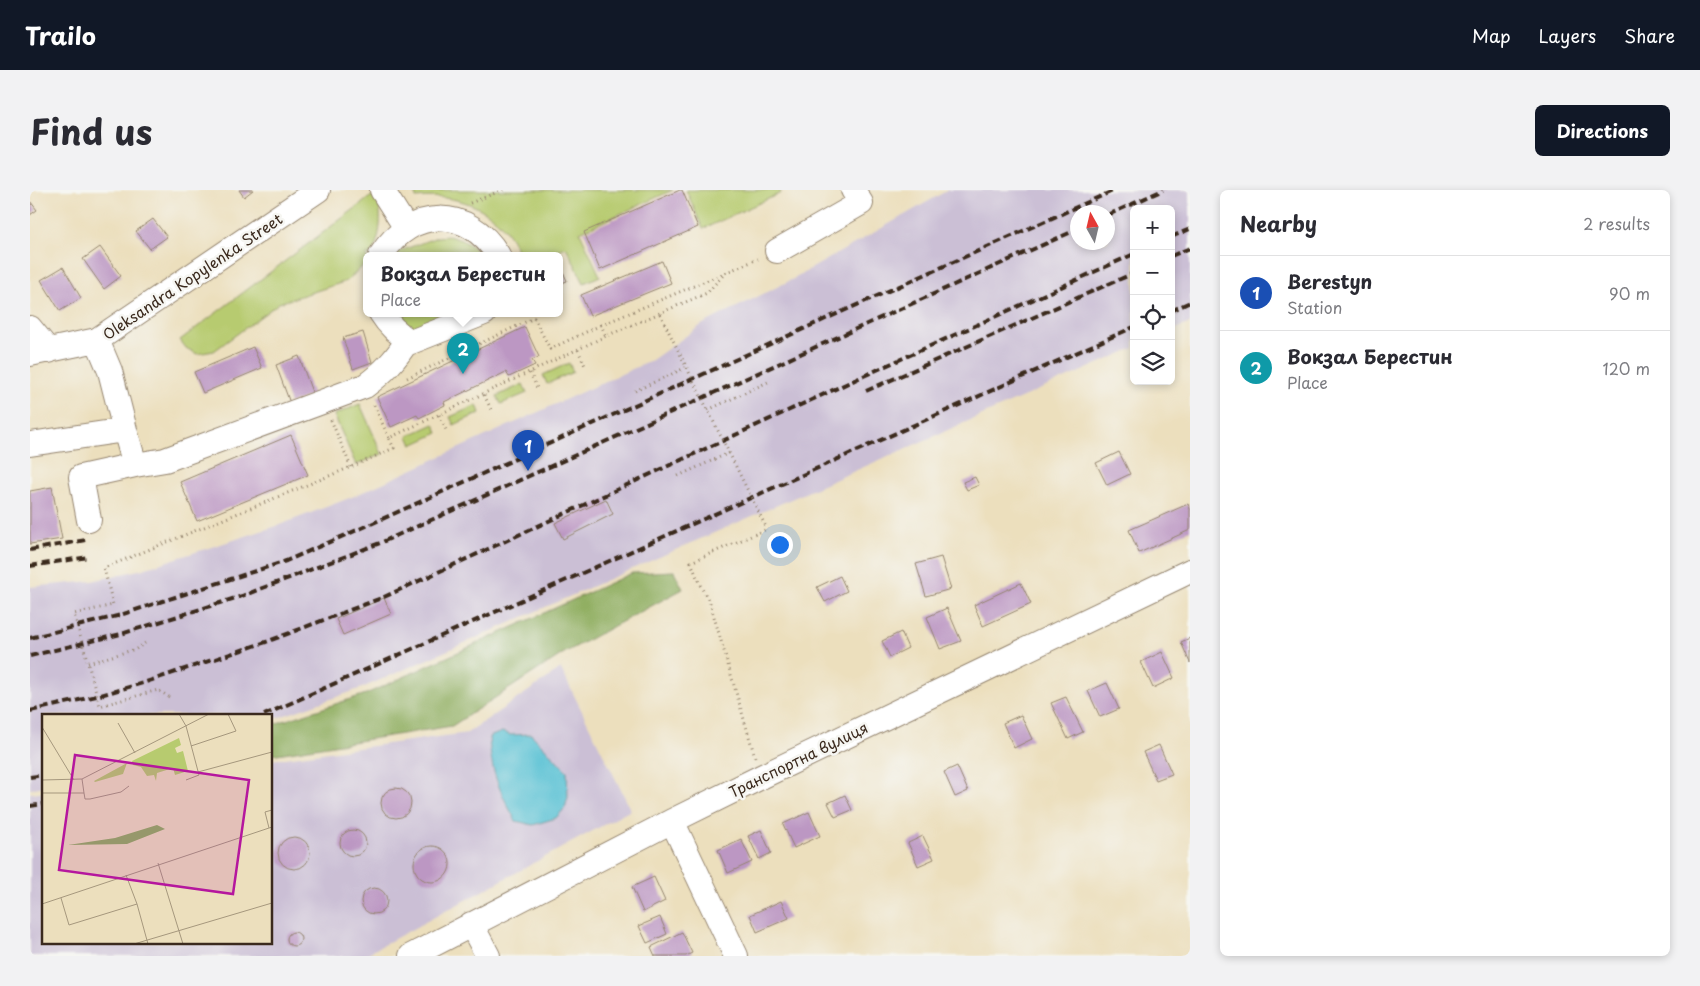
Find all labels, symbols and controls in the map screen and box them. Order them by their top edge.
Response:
text: Trailo [25,17,96,53]
text: Map [1472,22,1511,49]
text: Layers [1539,22,1596,49]
text: Share [1624,22,1675,49]
text: Find us [30,104,152,157]
button: Directions [1535,105,1670,156]
north arrow [1070,205,1115,250]
map controls [1130,205,1175,385]
button: + [1130,205,1175,250]
street label: Oleksandra Kopylenka Street [97,207,287,345]
text: Nearby [1240,207,1317,239]
text: 2 results [1583,211,1650,235]
button: − [1130,250,1175,295]
popup [363,252,563,317]
text: Вокзал Берестин [380,259,546,287]
text: Berestyn [1287,267,1372,295]
text: 1 [1252,281,1260,305]
text: 90 m [1609,281,1650,305]
text: Place [380,287,421,311]
button: locate [1130,295,1175,340]
text: Station [1287,295,1342,319]
pin: 2 [447,333,479,374]
button: layers [1130,340,1175,385]
text: Вокзал Берестин [1287,342,1453,370]
text: 2 [1250,356,1262,380]
text: 120 m [1603,356,1650,380]
text: Place [1287,370,1328,394]
pin: 1 [512,430,544,471]
your location [767,532,793,558]
inset map [42,714,272,944]
street label: Транспортна вулиця [725,715,871,803]

